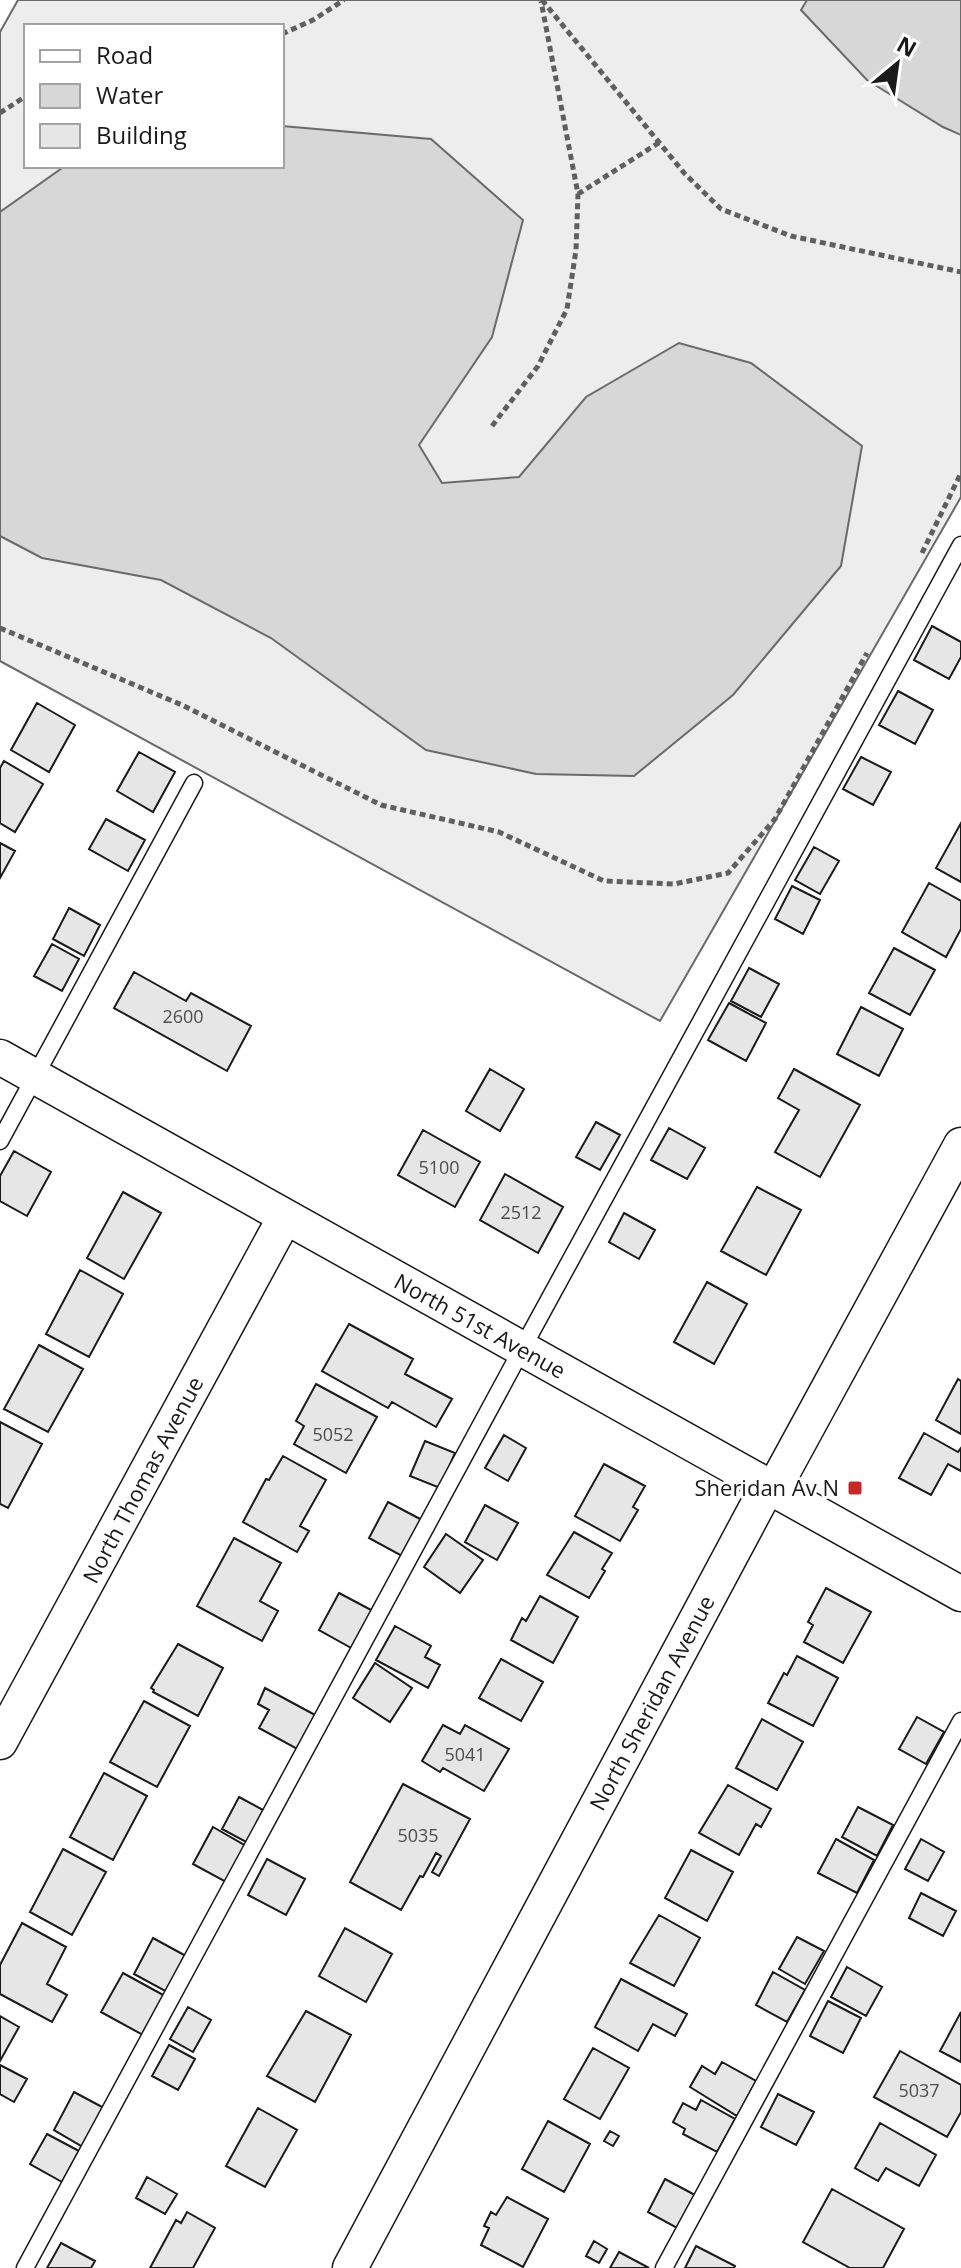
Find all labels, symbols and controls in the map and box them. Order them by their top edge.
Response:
legend [24,24,284,168]
north arrow [857,24,937,104]
text: N [892,28,922,63]
text: Road [96,38,153,71]
text: Water [96,78,164,111]
text: Building [96,118,187,151]
house number: 2600 [162,1004,204,1028]
house number: 5100 [418,1155,460,1179]
house number: 2512 [500,1200,542,1224]
street label: North 51st Avenue [389,1266,572,1385]
street label: North Thomas Avenue [75,1371,209,1588]
house number: 5052 [312,1422,354,1446]
place label: Sheridan Av N [694,1472,839,1502]
marker: Sheridan Av N [846,1479,864,1497]
street label: North Sheridan Avenue [582,1590,721,1815]
house number: 5041 [444,1742,486,1766]
house number: 5035 [397,1823,439,1847]
house number: 5037 [898,2078,940,2102]

